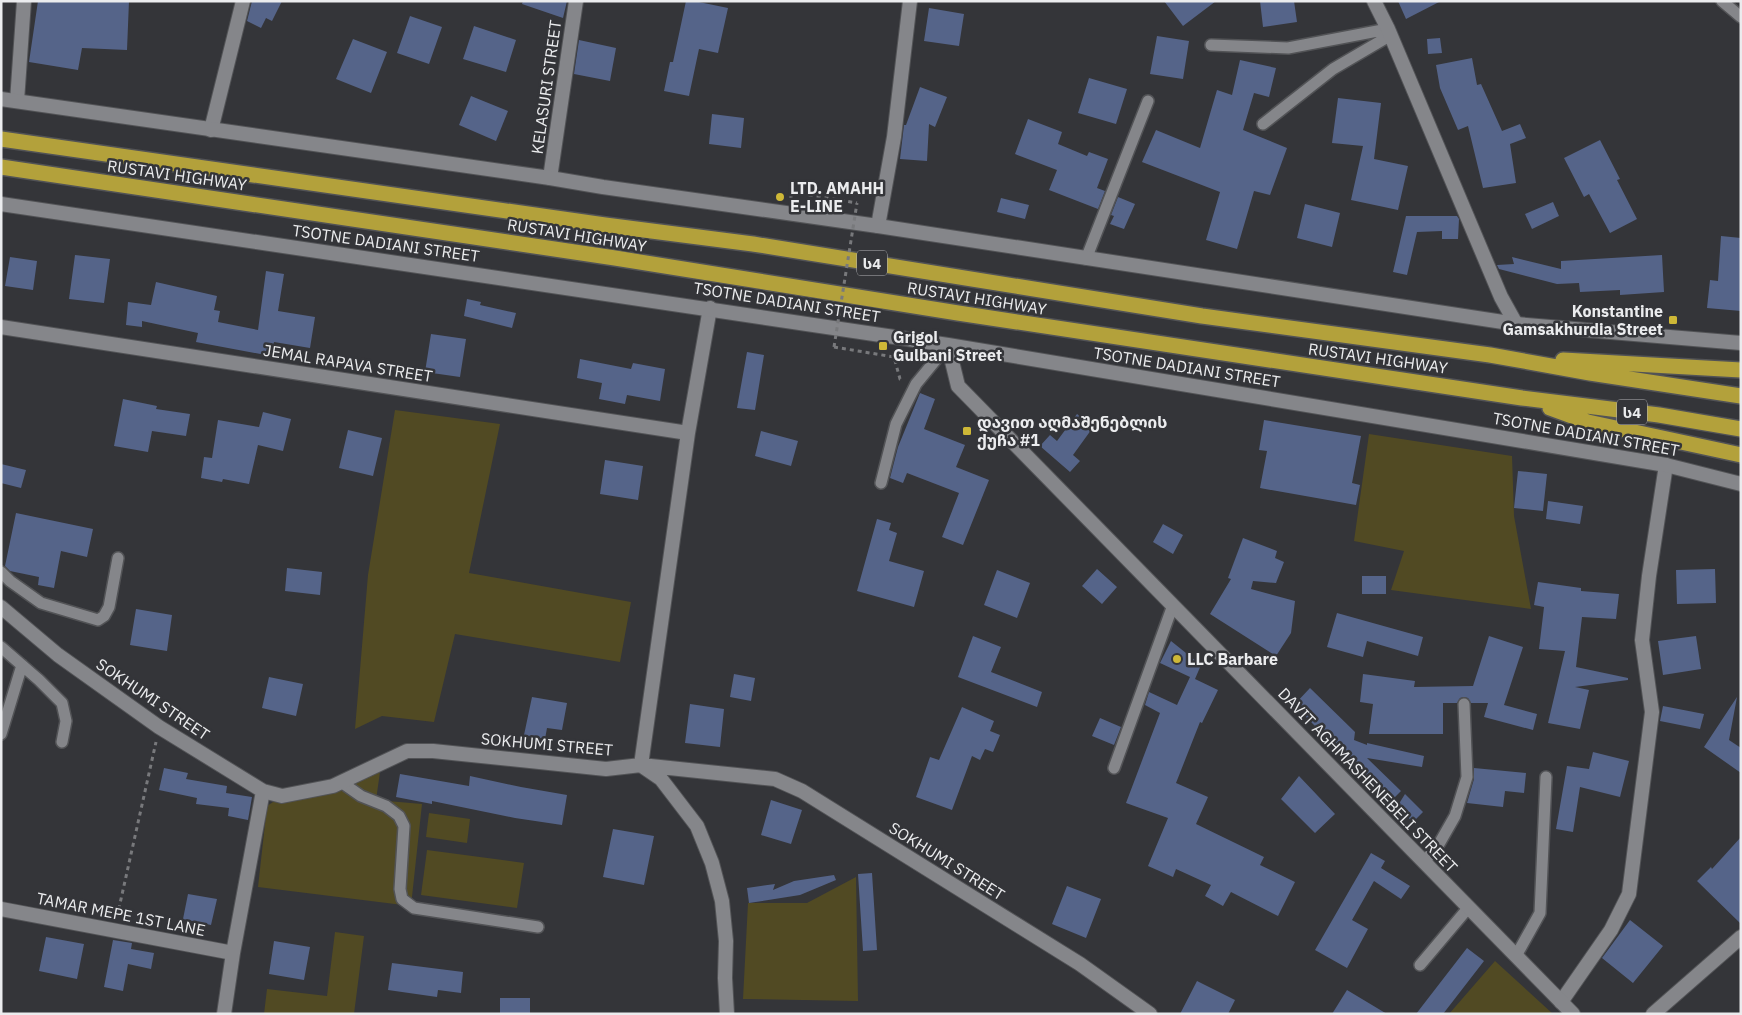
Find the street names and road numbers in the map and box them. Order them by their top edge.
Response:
street label: KELASURI STREET [527,19,565,155]
street label: RUSTAVI HIGHWAY [106,155,249,195]
street label: RUSTAVI HIGHWAY [506,214,649,256]
street label: TSOTNE DADIANI STREET [291,220,481,266]
road number: ს4 [857,250,887,276]
street label: TSOTNE DADIANI STREET [692,277,882,327]
street label: RUSTAVI HIGHWAY [906,277,1049,319]
street label: RUSTAVI HIGHWAY [1307,338,1450,378]
street label: JEMAL RAPAVA STREET [262,340,434,386]
street label: TSOTNE DADIANI STREET [1092,342,1282,392]
road number: ს4 [1617,400,1647,424]
street label: TSOTNE DADIANI STREET [1491,408,1681,460]
street label: SOKHUMI STREET [93,654,213,744]
street label: DAVIT AGHMASHENEBELI STREET [1274,683,1462,877]
street label: SOKHUMI STREET [480,728,614,760]
street label: SOKHUMI STREET [886,817,1008,905]
street label: TAMAR MEPE 1ST LANE [35,888,207,940]

